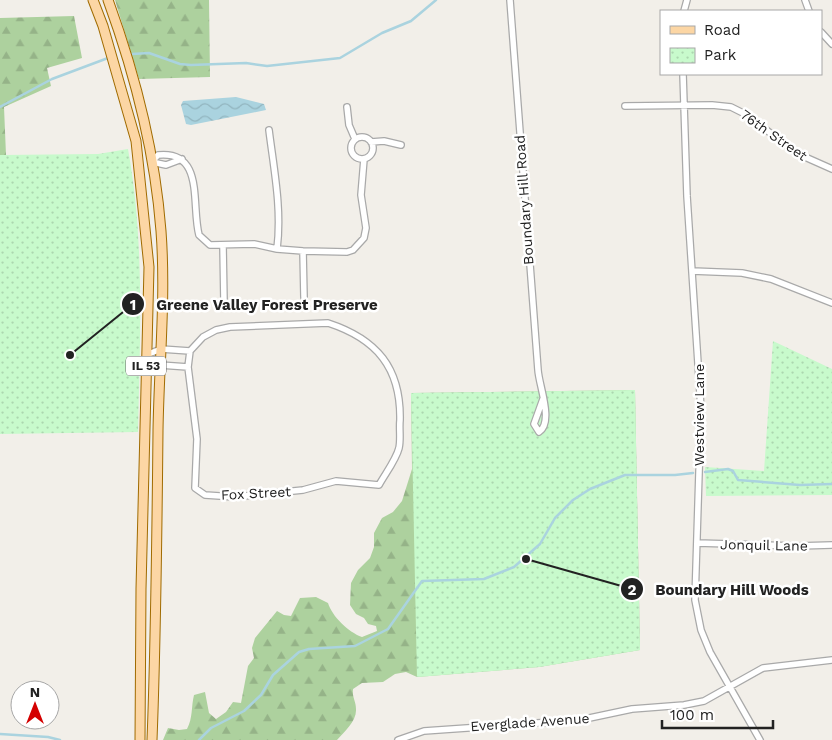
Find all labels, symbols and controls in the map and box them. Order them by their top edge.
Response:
legend [660,10,822,75]
text: Road [704,21,741,39]
text: Park [704,46,737,64]
street label: 76th Street [738,106,810,164]
street label: Boundary Hill Road [511,135,537,265]
callout: Greene Valley Forest Preserve [121,289,388,319]
text: 1 [130,296,136,314]
text: Greene Valley Forest Preserve [156,296,378,314]
road number: IL 53 [126,356,166,376]
street label: Westview Lane [691,364,707,466]
street label: Fox Street [221,483,291,503]
street label: Jonquil Lane [720,536,808,554]
callout: Boundary Hill Woods [620,574,819,604]
text: 2 [628,581,637,599]
text: Boundary Hill Woods [655,581,809,599]
north arrow [10,680,60,730]
text: N [30,684,40,700]
scale bar [662,698,773,730]
text: 100 m [670,706,714,724]
street label: Everglade Avenue [470,710,590,734]

